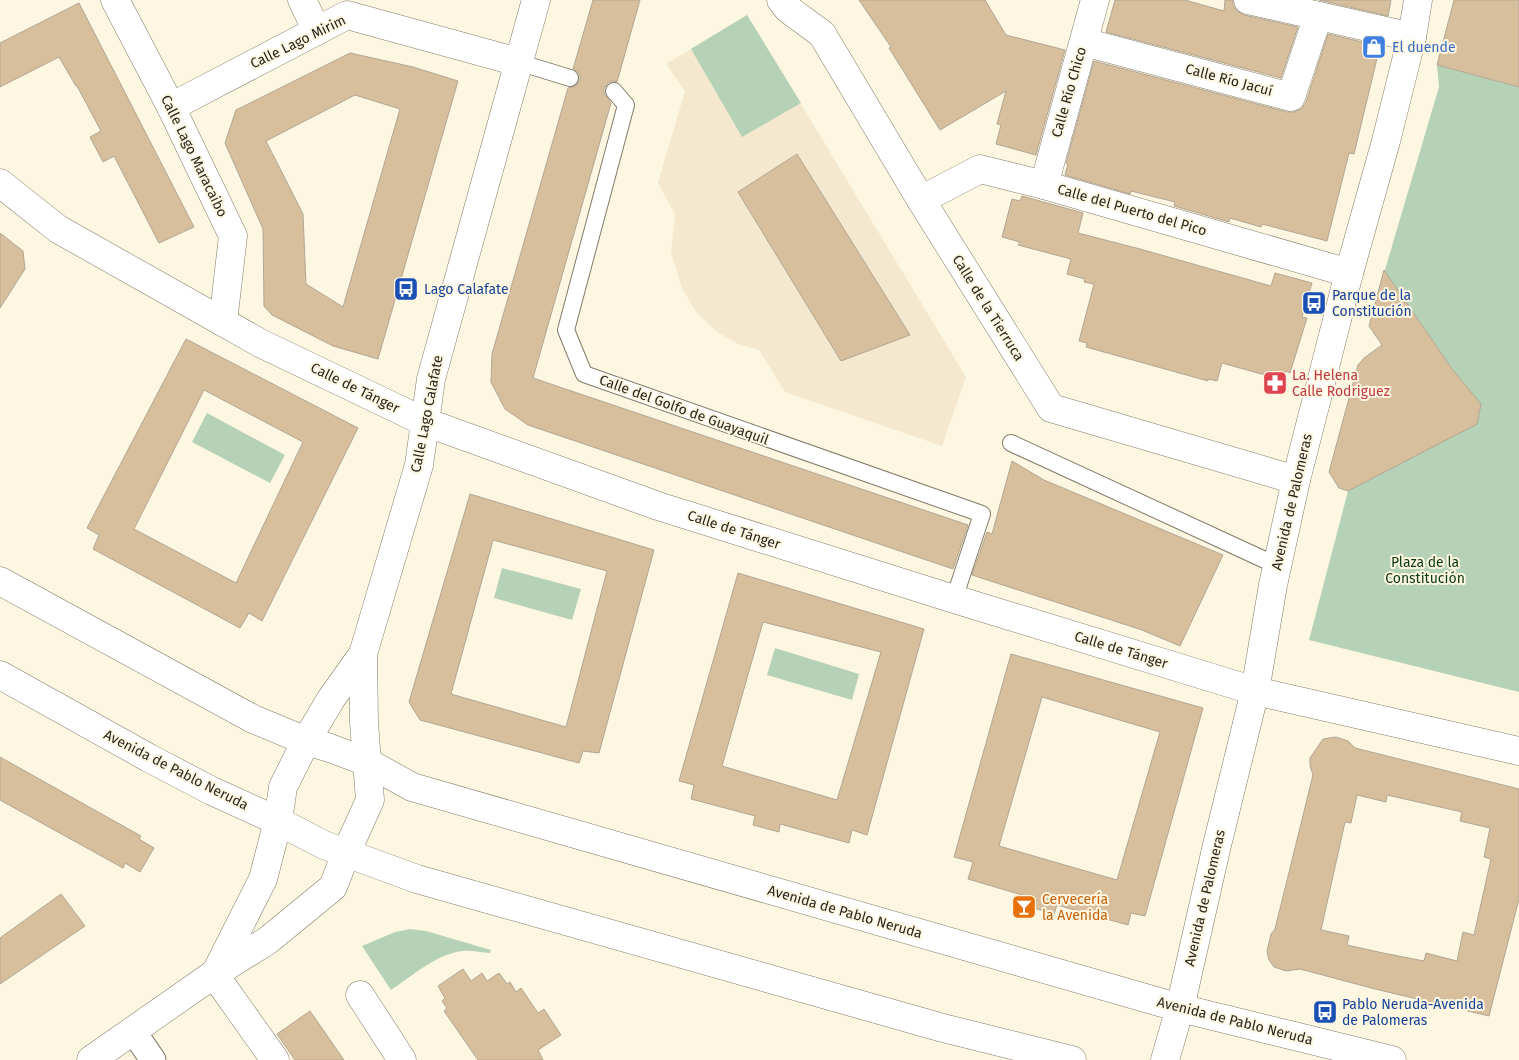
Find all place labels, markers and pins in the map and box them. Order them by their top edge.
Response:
shop icon: El duende [1361,34,1387,60]
place label: El duende [1392,39,1456,56]
bus stop icon: Lago Calafate [393,276,419,302]
place label: Lago Calafate [424,281,509,298]
place label: Parque de la Constitución [1332,287,1412,320]
bus stop icon: Parque de la Constitución [1301,290,1327,316]
place label: La. Helena Calle Rodriguez [1292,367,1390,400]
pharmacy icon: La. Helena Calle Rodriguez [1262,370,1288,396]
place label: Cervecería la Avenida [1042,891,1108,924]
bar icon: Cervecería la Avenida [1011,894,1037,920]
place label: Pablo Neruda-Avenida de Palomeras [1342,996,1484,1029]
bus stop icon: Pablo Neruda-Avenida de Palomeras [1312,999,1338,1025]

